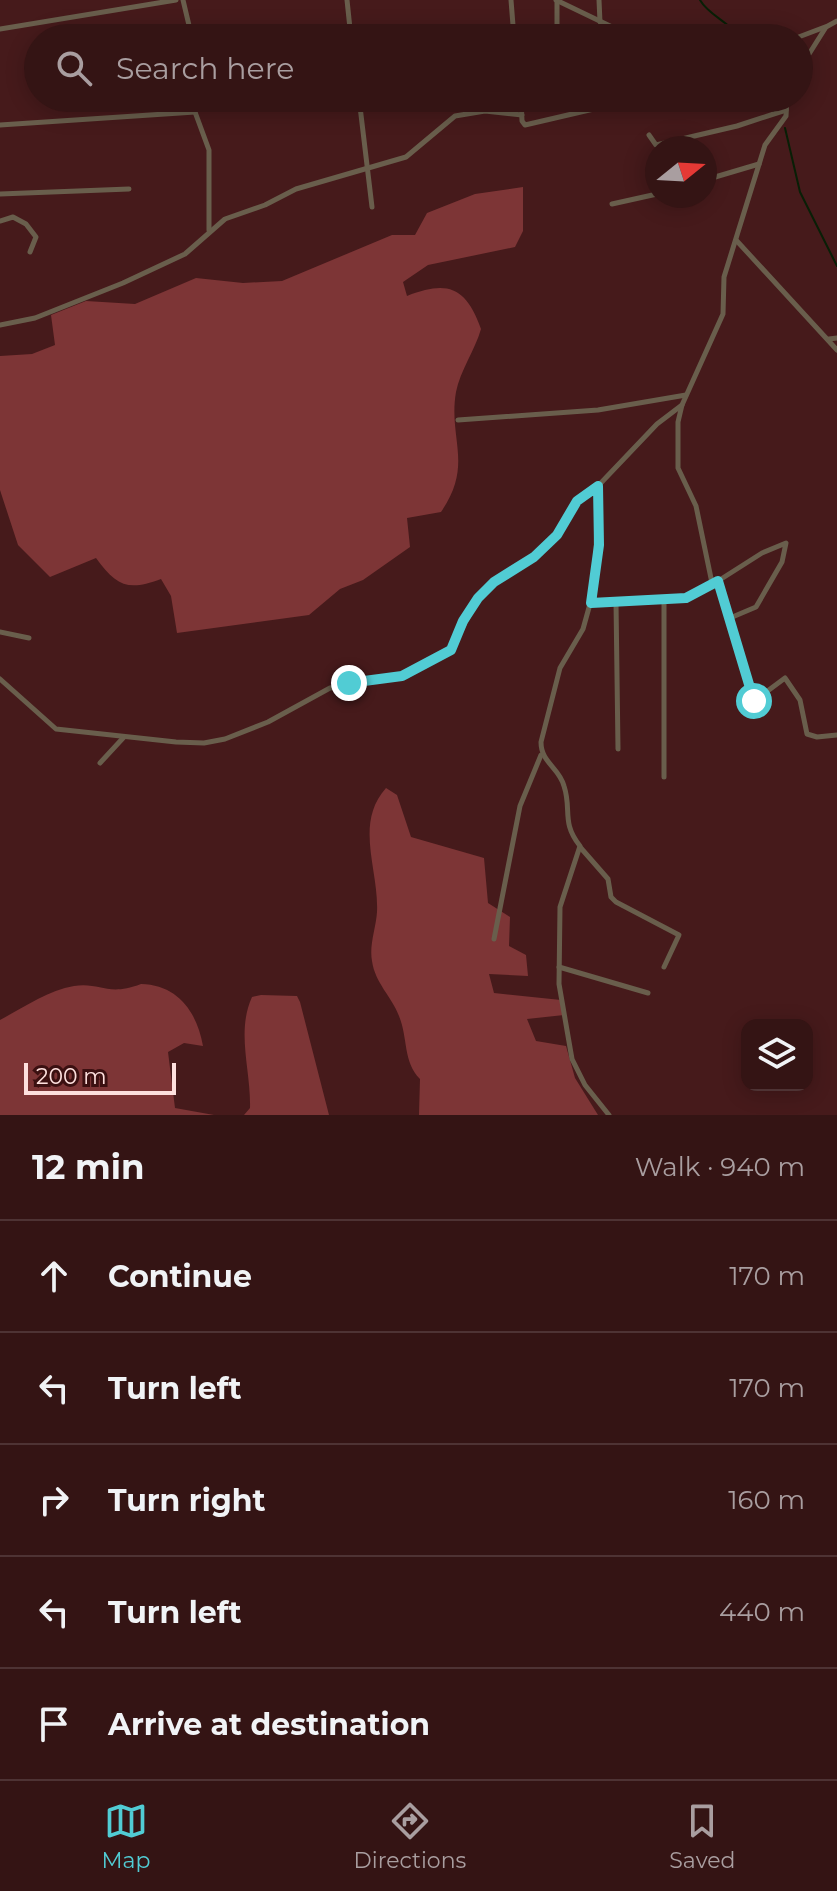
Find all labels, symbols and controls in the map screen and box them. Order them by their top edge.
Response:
search box [24,24,813,112]
icon: search [52,46,96,90]
text: Search here [116,50,294,87]
north arrow [645,136,717,208]
route end [331,665,367,701]
route start [736,683,772,719]
map controls [741,1019,813,1091]
button: layers [741,1019,813,1091]
scale bar [24,1059,176,1095]
text: 200 m [36,1063,107,1090]
text: 12 min [32,1146,144,1188]
text: Walk · 940 m [635,1151,805,1183]
icon: ahead [32,1254,76,1298]
text: Continue [108,1258,252,1295]
text: 170 m [729,1260,805,1292]
icon: left [32,1366,76,1410]
text: Turn left [108,1370,241,1407]
text: 170 m [729,1372,805,1404]
icon: right [32,1478,76,1522]
text: Turn right [108,1482,265,1519]
text: 160 m [728,1484,805,1516]
icon: left [32,1590,76,1634]
text: Turn left [108,1594,241,1631]
text: 440 m [719,1596,805,1628]
icon: arrive [32,1702,76,1746]
text: Arrive at destination [108,1706,430,1743]
tab: Map [102,1799,150,1874]
tab: Directions [354,1799,466,1874]
tab: Saved [669,1799,735,1874]

